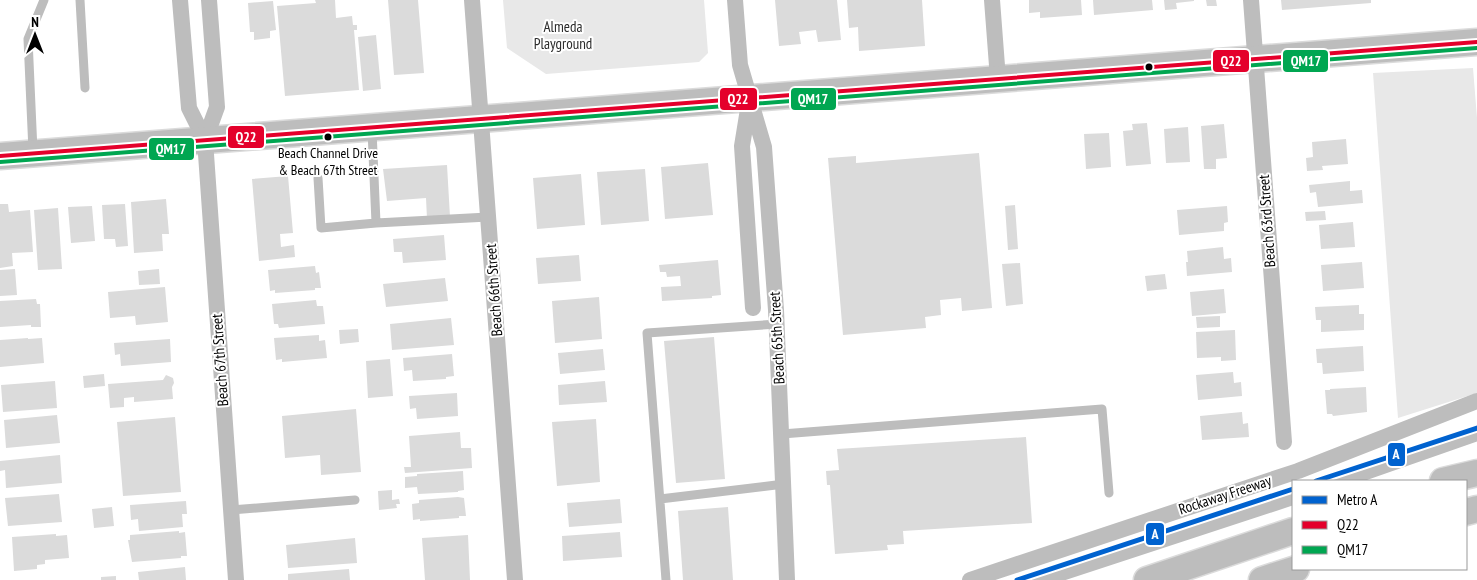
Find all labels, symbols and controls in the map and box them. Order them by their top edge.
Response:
north arrow [10,10,60,60]
text: N [31,13,39,31]
park label: Almeda Playground [534,17,592,53]
line badge: Q22 [1212,49,1250,73]
line badge: QM17 [1282,49,1329,73]
text: Q22 [1220,52,1242,70]
text: QM17 [1291,52,1322,70]
unlabelled marker [1144,62,1154,72]
line badge: Q22 [719,87,758,111]
line badge: QM17 [790,87,837,111]
text: Q22 [727,90,749,108]
text: QM17 [798,90,829,108]
line badge: Q22 [227,125,265,149]
text: Q22 [235,128,257,146]
marker: Beach Channel Drive & Beach 67th Street [323,132,333,142]
line badge: QM17 [148,137,195,161]
text: QM17 [156,140,187,158]
place label: Beach Channel Drive & Beach 67th Street [278,144,378,179]
street label: Beach 63rd Street [1254,174,1279,268]
street label: Beach 66th Street [481,243,506,337]
street label: Beach 65th Street [765,291,788,385]
street label: Beach 67th Street [207,313,232,407]
line badge: A [1387,442,1406,467]
text: A [1391,445,1400,463]
street label: Rockaway Freeway [1176,470,1274,518]
legend [1292,480,1467,570]
text: Metro A [1337,490,1378,509]
text: Q22 [1337,515,1359,534]
line badge: A [1145,522,1165,546]
text: A [1150,525,1159,543]
text: QM17 [1337,540,1368,559]

